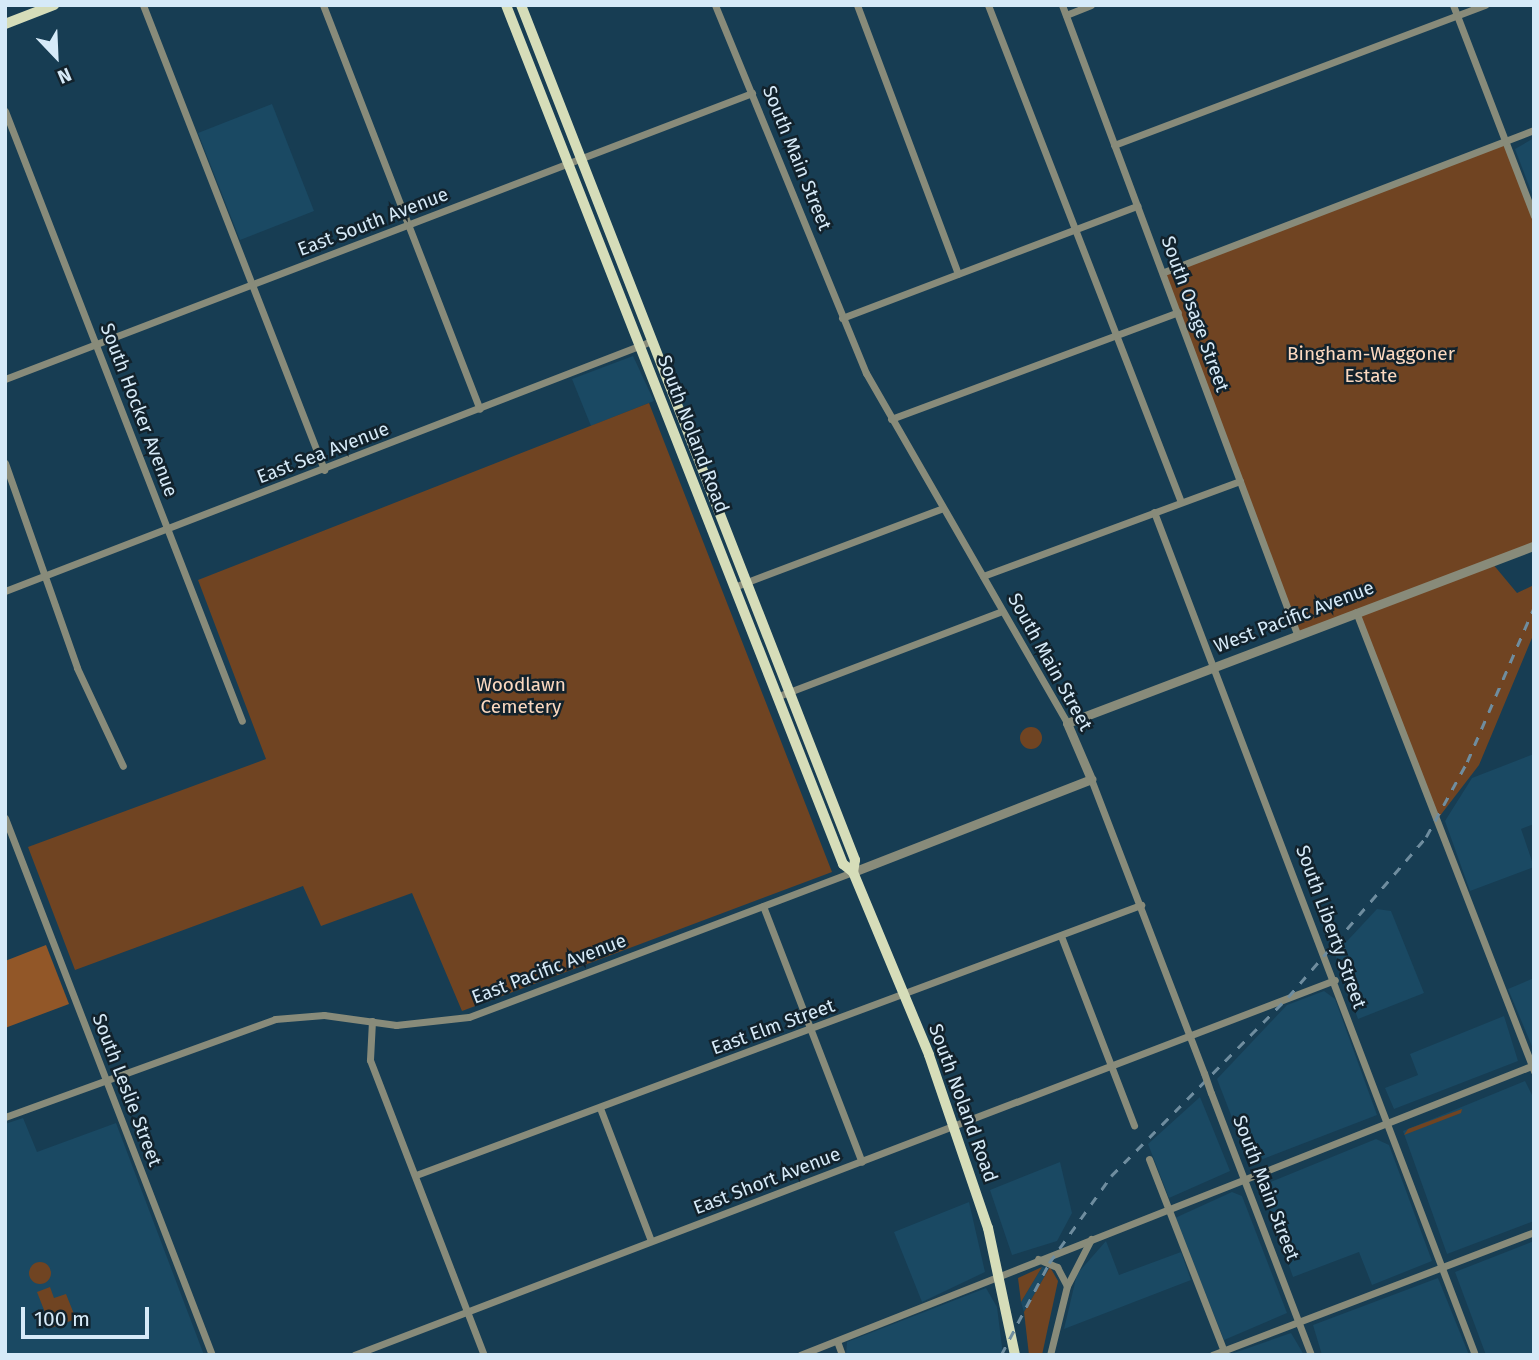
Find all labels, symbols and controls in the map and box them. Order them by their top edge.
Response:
north arrow [21,21,91,91]
text: N [54,63,75,89]
street label: South Main Street [758,82,836,234]
street label: East South Avenue [294,183,452,261]
street label: South Osage Street [1156,233,1234,395]
street label: South Hocker Avenue [95,320,183,500]
park label: Bingham-Waggoner Estate [1287,343,1455,387]
street label: South Noland Road [652,352,734,516]
street label: East Sea Avenue [254,417,392,489]
street label: West Pacific Avenue [1211,576,1377,658]
street label: South Main Street [1003,589,1097,735]
park label: Woodlawn Cemetery [476,674,566,718]
street label: South Liberty Street [1291,842,1371,1012]
street label: East Pacific Avenue [468,929,630,1009]
street label: East Elm Street [708,994,838,1060]
street label: South Leslie Street [87,1010,167,1170]
street label: South Noland Road [924,1021,1002,1185]
street label: South Main Street [1228,1112,1304,1264]
street label: East Short Avenue [690,1142,844,1220]
scale bar [24,1294,152,1338]
text: 100 m [34,1306,90,1332]

